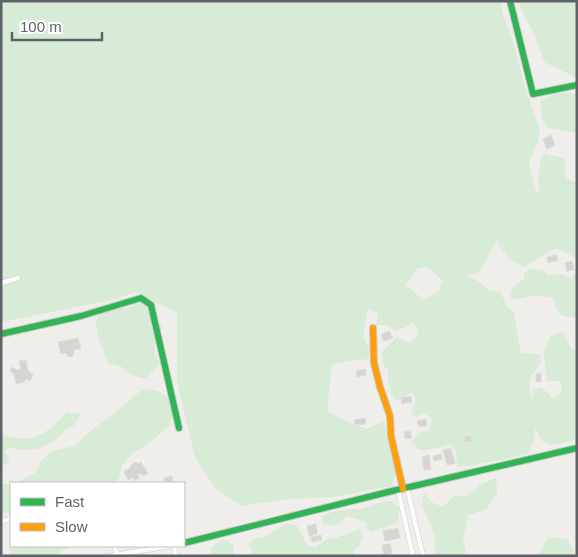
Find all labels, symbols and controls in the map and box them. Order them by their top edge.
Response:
scale bar [12,10,102,42]
text: 100 m [20,18,62,35]
legend [10,482,185,547]
text: Fast [55,493,85,510]
text: Slow [55,518,88,535]

